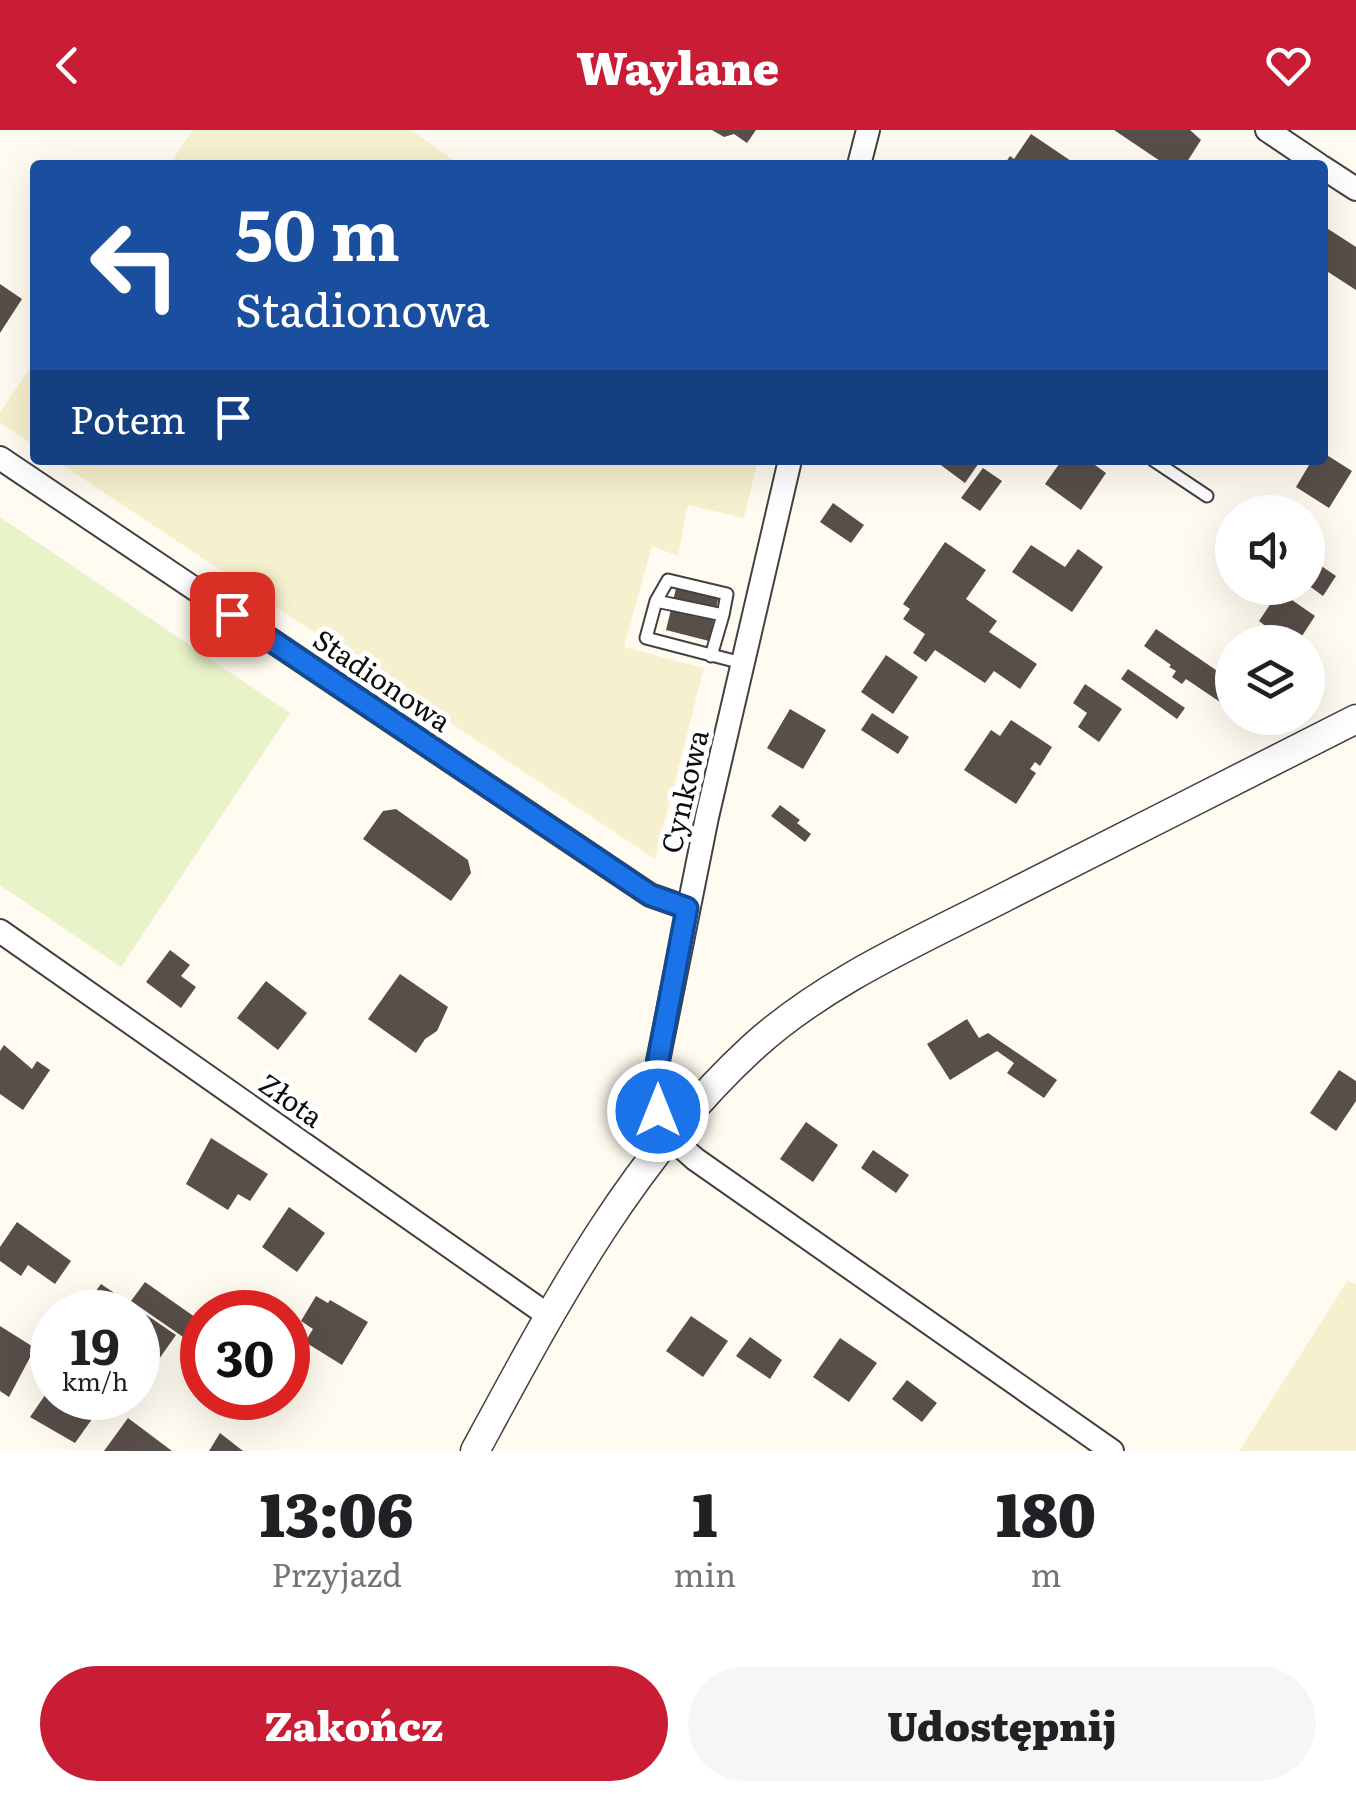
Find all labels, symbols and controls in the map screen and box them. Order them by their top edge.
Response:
text: Waylane [577,32,779,99]
icon: back [40,38,95,93]
icon: heart [1261,38,1316,93]
text: 50 m [235,179,400,283]
icon: left [70,200,200,330]
text: Stadionowa [235,274,490,341]
text: Potem [70,389,186,446]
icon: arrive [206,390,261,445]
map controls [1215,495,1325,735]
button: sound [1215,495,1325,605]
pin [190,572,275,657]
icon: arrive [205,587,260,642]
street label: Stadionowa [306,617,460,741]
button: layers [1215,625,1325,735]
street label: Cynkowa [648,725,718,857]
position arrow [606,1059,710,1163]
street label: Złota [251,1062,333,1136]
speed limit sign: 30 [180,1290,310,1420]
text: 19 [70,1306,120,1380]
text: km/h [62,1362,128,1399]
text: 13:06 [260,1466,414,1555]
text: 1 [692,1466,717,1555]
text: 180 [996,1466,1096,1555]
text: Przyjazd [272,1549,402,1597]
text: min [673,1549,736,1597]
text: m [1031,1549,1062,1597]
button: Zakończ [40,1666,668,1781]
button: Udostępnij [688,1666,1316,1781]

